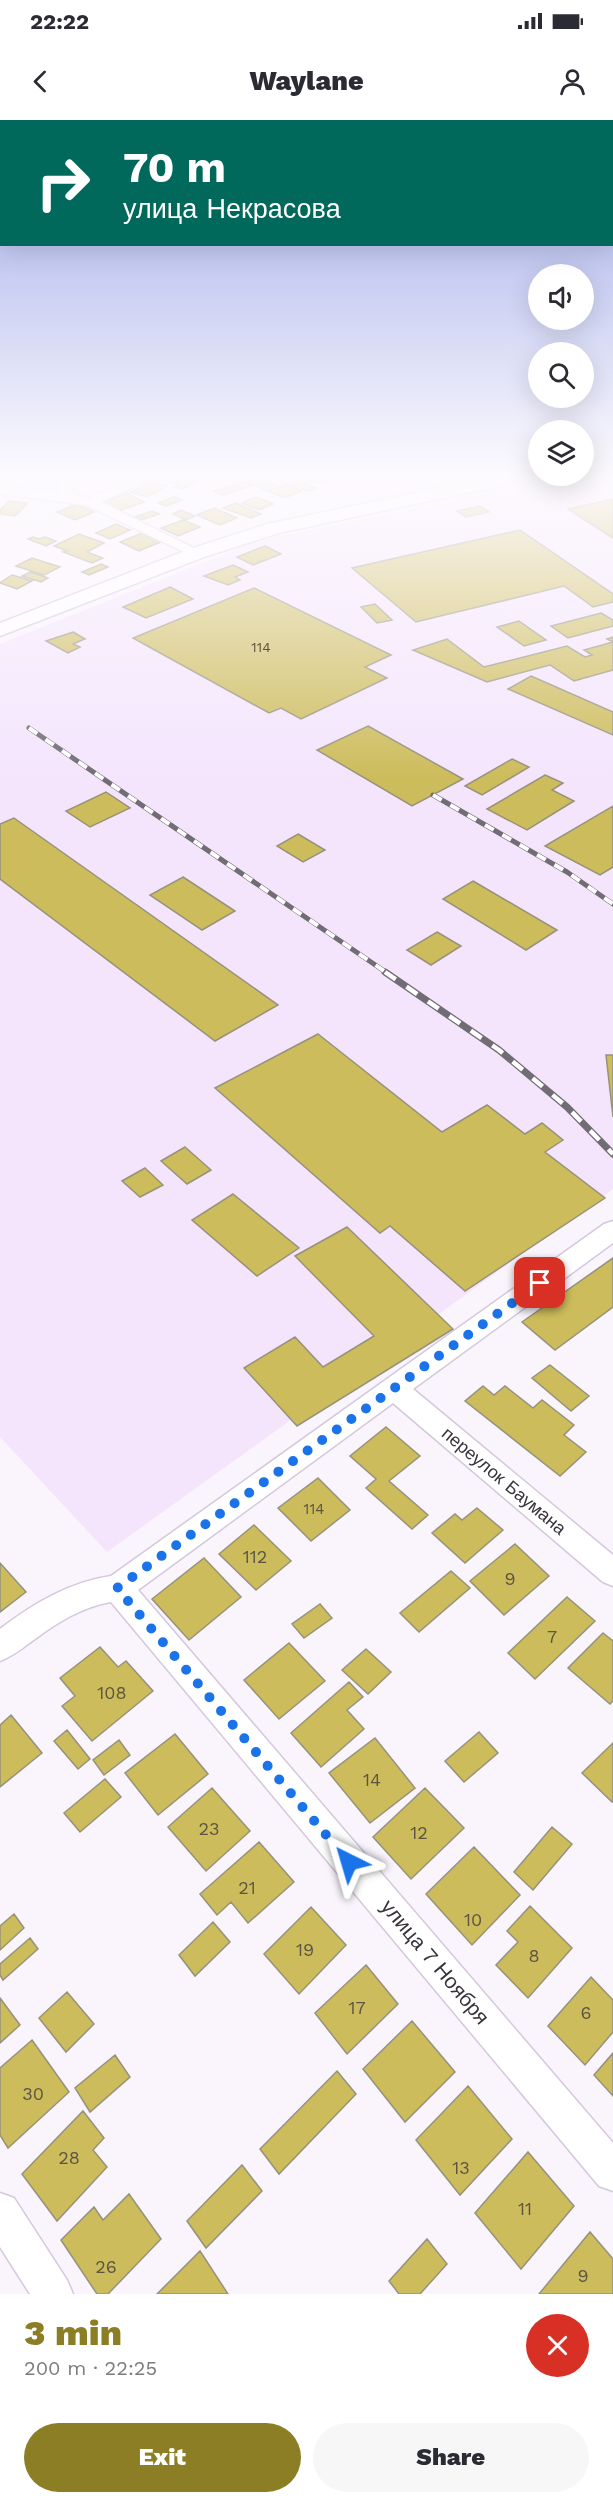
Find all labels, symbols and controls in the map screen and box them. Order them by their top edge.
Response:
text: 22:22 [30,9,89,34]
icon: back [24,65,57,98]
text: Waylane [249,65,364,97]
icon: person [556,65,589,98]
text: 70 m [123,143,226,192]
icon: right [24,144,102,222]
text: улица Некрасова [123,193,341,225]
map controls [528,264,594,486]
button: sound [528,264,594,330]
button: search [528,342,594,408]
button: layers [528,420,594,486]
house number: 114 [251,639,271,655]
pin [514,1257,565,1308]
icon: arrive [523,1266,556,1299]
street label: переулок Баумана [438,1423,571,1539]
house number: 114 [304,1500,324,1518]
house number: 112 [243,1546,267,1567]
house number: 9 [504,1568,516,1589]
house number: 7 [547,1626,557,1647]
house number: 108 [97,1682,127,1703]
house number: 14 [363,1769,381,1790]
house number: 23 [199,1818,220,1839]
house number: 12 [410,1822,428,1843]
position arrow [317,1830,381,1894]
house number: 21 [238,1877,256,1898]
street label: улица 7 Ноября [376,1894,495,2029]
house number: 10 [464,1909,482,1930]
house number: 19 [296,1939,314,1960]
house number: 8 [528,1945,540,1966]
house number: 17 [348,1997,366,2018]
house number: 6 [581,2002,591,2023]
house number: 30 [22,2083,44,2104]
house number: 28 [58,2147,80,2168]
house number: 13 [452,2157,470,2178]
house number: 11 [518,2198,532,2219]
house number: 26 [95,2256,117,2277]
house number: 9 [577,2265,589,2286]
text: 3 min [24,2312,122,2354]
button: close [526,2314,589,2377]
text: 200 m · 22:25 [24,2356,157,2380]
button: Exit [24,2423,301,2492]
button: Share [313,2423,589,2492]

